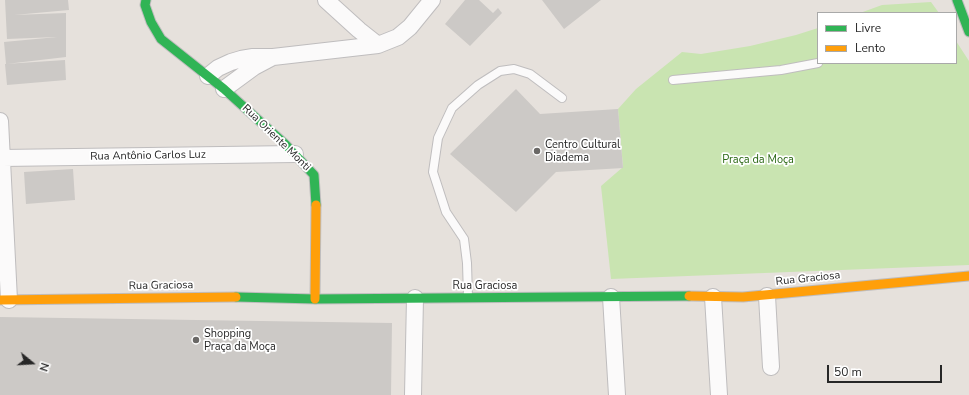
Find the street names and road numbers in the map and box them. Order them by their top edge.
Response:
street label: Rua Oriente Monti [239,102,313,174]
street label: Rua Antônio Carlos Luz [90,148,206,164]
street label: Rua Graciosa [775,269,841,289]
street label: Rua Graciosa [129,279,193,293]
street label: Rua Graciosa [453,279,517,293]

